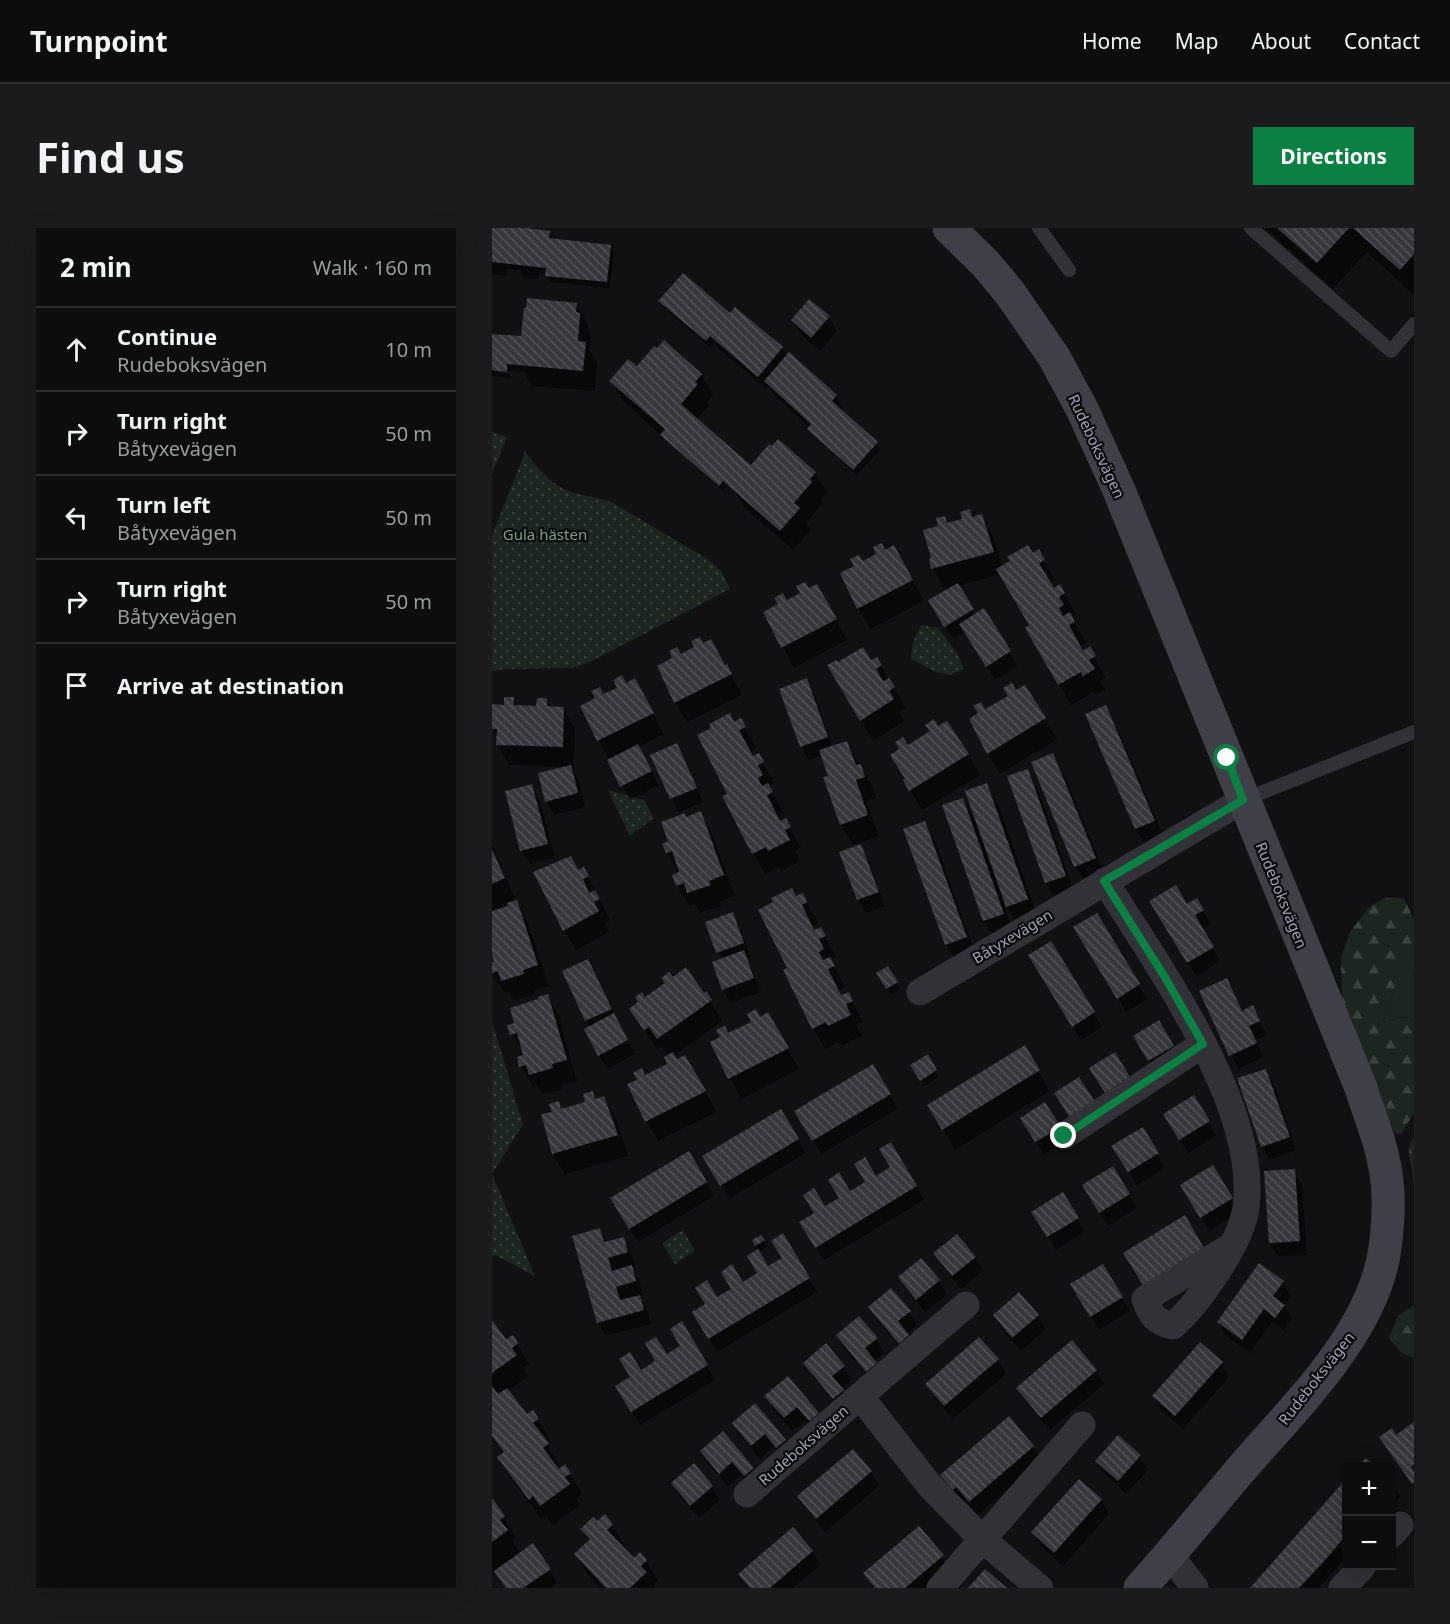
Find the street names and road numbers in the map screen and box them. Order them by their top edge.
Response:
street label: Rudeboksvägen [1064,391,1130,501]
street label: Rudeboksvägen [1252,839,1312,951]
street label: Båtyxevägen [968,904,1056,968]
street label: Rudeboksvägen [1273,1327,1359,1429]
street label: Rudeboksvägen [754,1400,852,1490]

